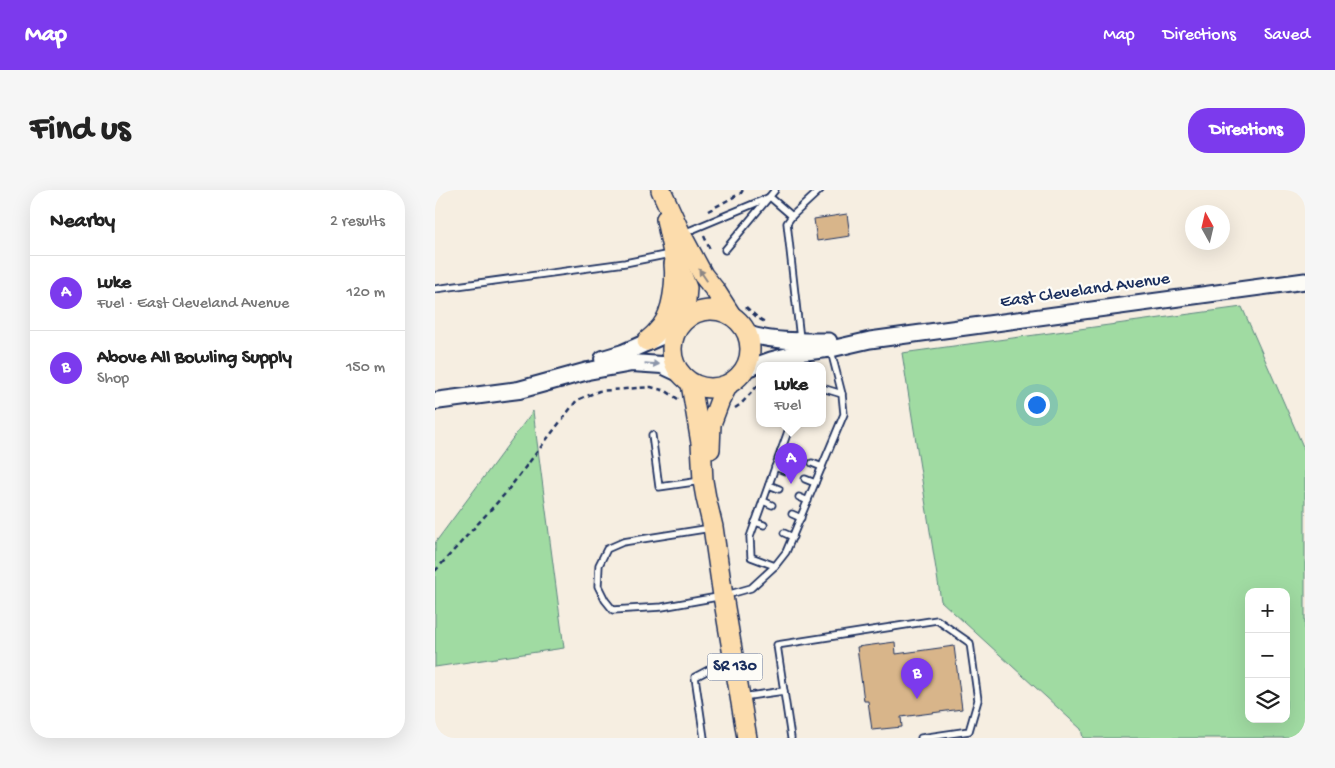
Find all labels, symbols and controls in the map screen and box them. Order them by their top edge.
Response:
text: Map [25,21,67,50]
text: Map [1103,25,1135,46]
text: Directions [1163,25,1236,46]
text: Saved [1264,25,1310,46]
button: Directions [1188,108,1305,153]
text: Find us [30,110,130,151]
north arrow [1185,205,1230,250]
text: Nearby [50,210,115,235]
text: 2 results [330,213,385,232]
one-way arrow [699,268,708,281]
street label: East Cleveland Avenue [999,269,1172,313]
text: Luke [97,272,131,295]
text: A [61,284,71,303]
text: 120 m [346,284,385,303]
text: Fuel · East Cleveland Avenue [97,295,289,314]
text: Above All Bowling Supply [97,347,292,370]
text: B [62,359,70,378]
text: 150 m [346,359,385,378]
one-way arrow [644,361,660,369]
popup [756,362,826,427]
text: Shop [97,370,129,389]
text: Luke [774,374,808,397]
your location [1024,392,1050,418]
text: Fuel [774,397,801,416]
pin: A [775,443,807,484]
map controls [1245,588,1290,723]
button: + [1245,588,1290,633]
button: − [1245,633,1290,678]
road number: SR 130 [707,654,763,681]
pin: B [901,658,933,699]
button: layers [1245,678,1290,723]

